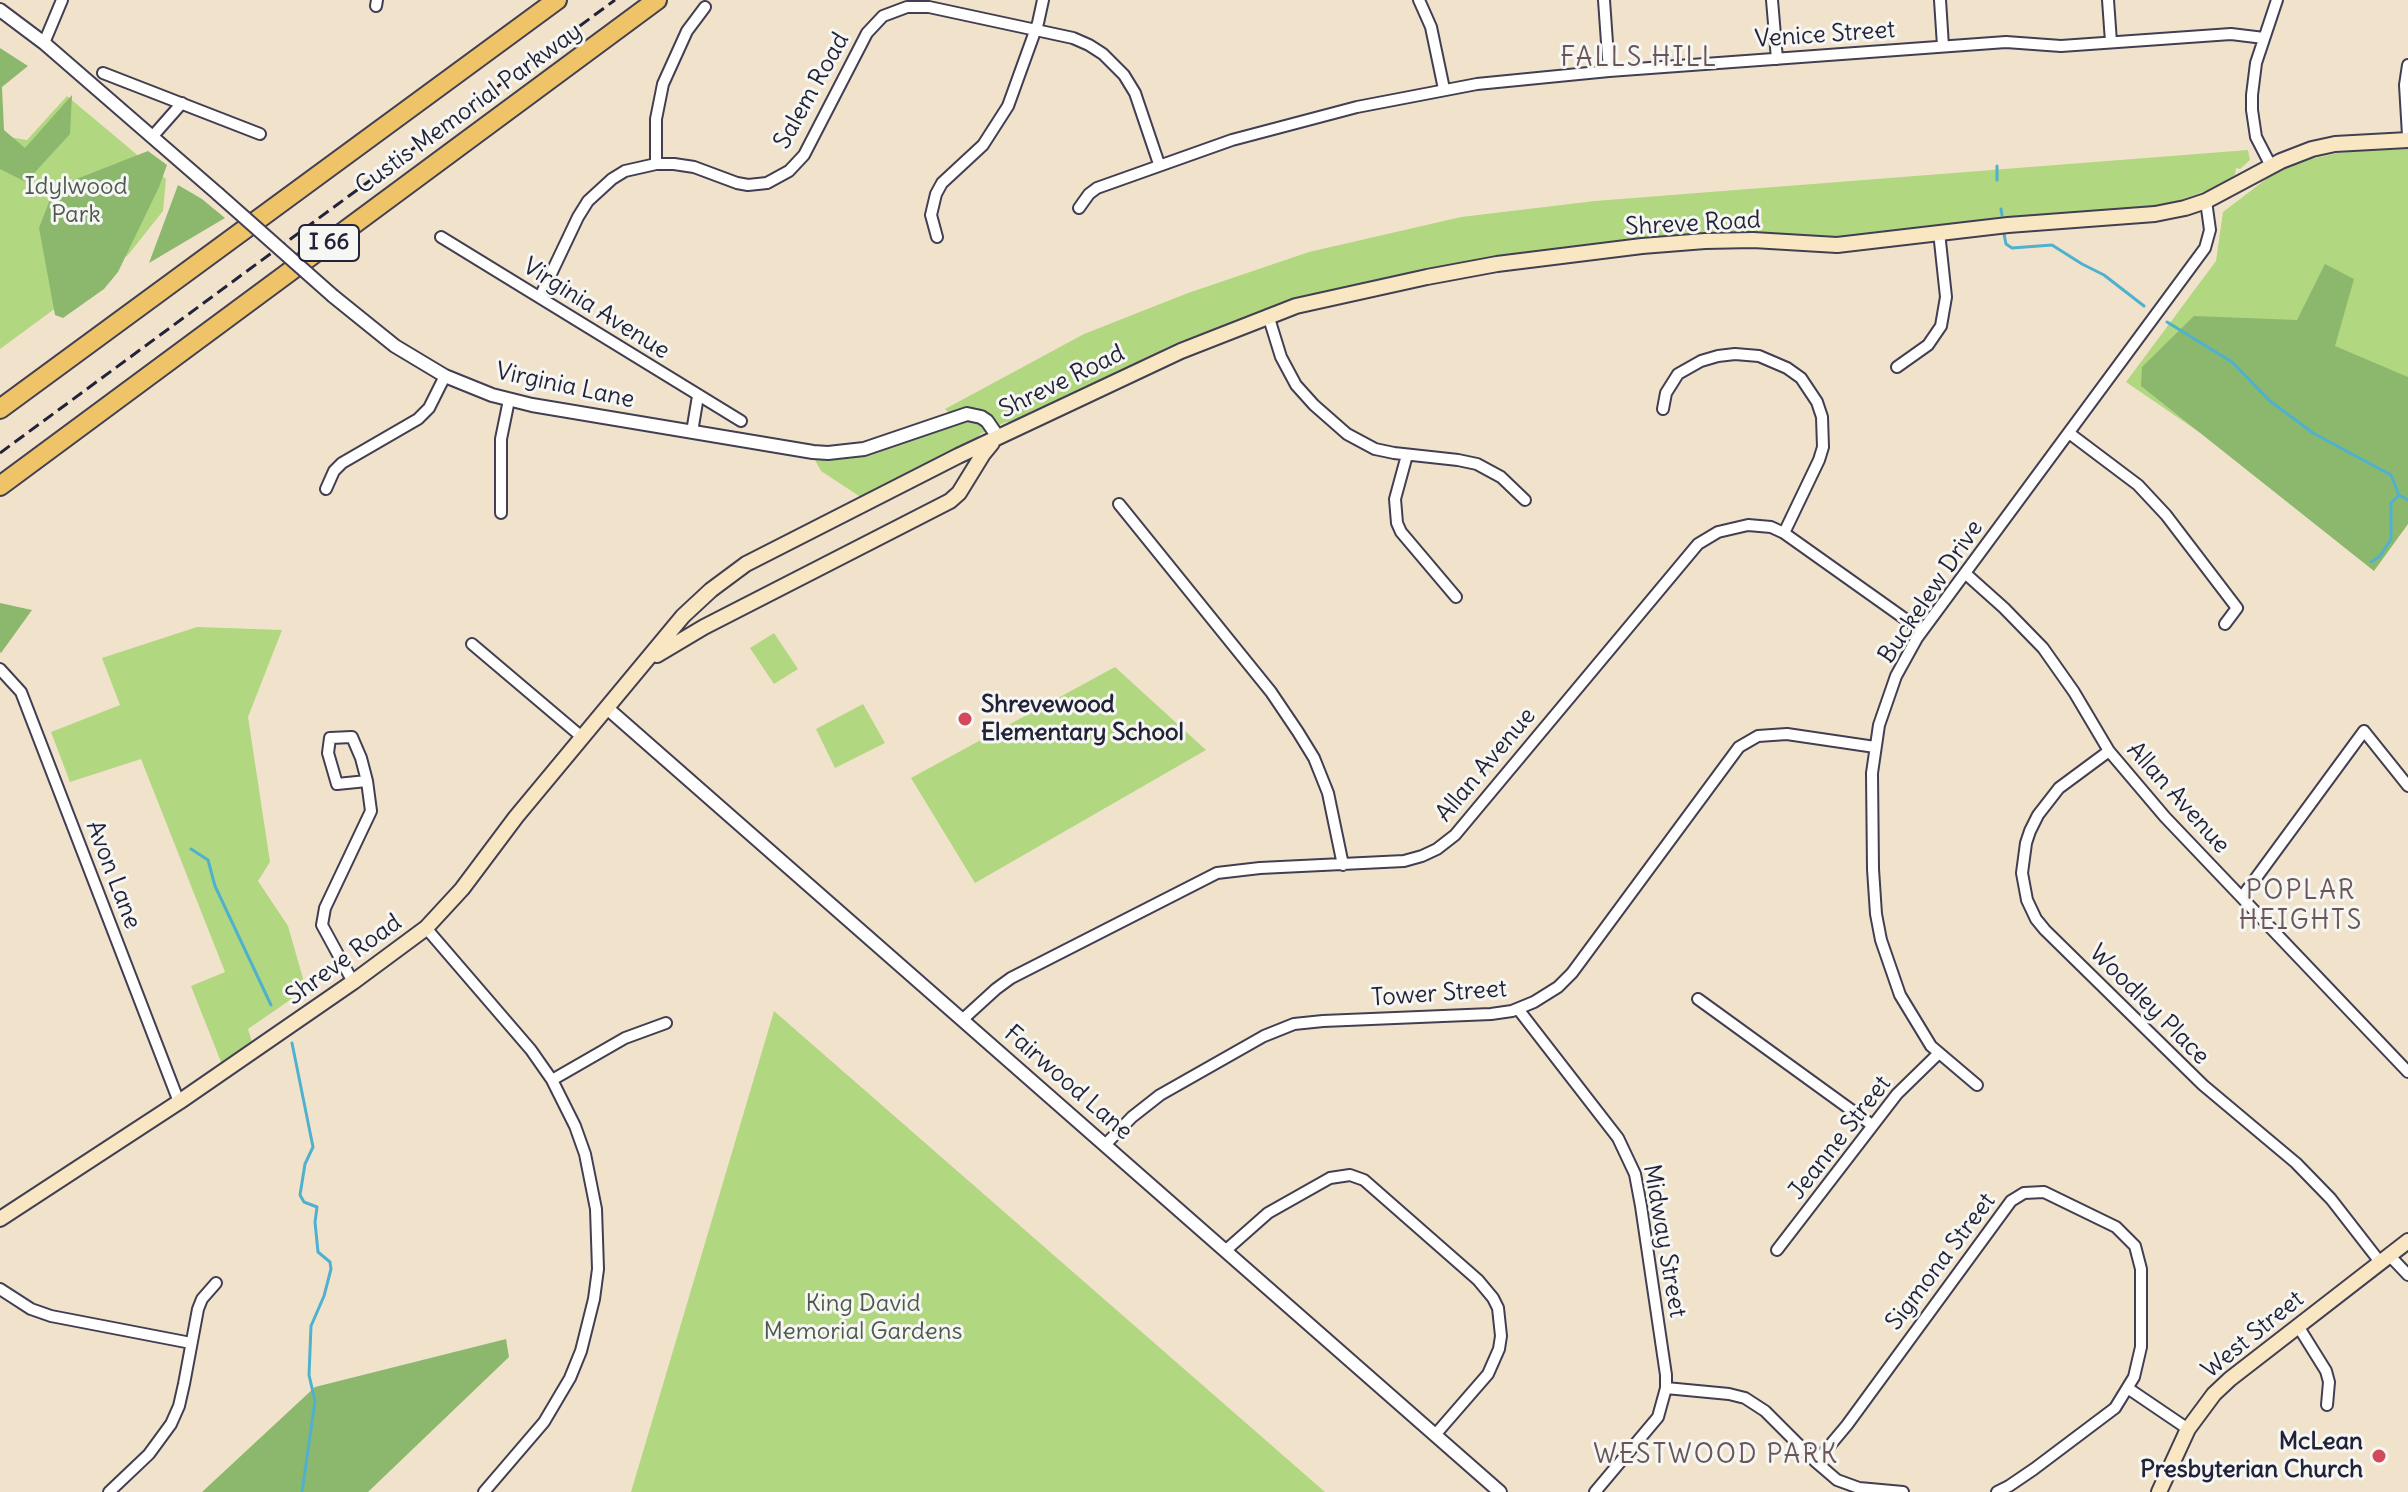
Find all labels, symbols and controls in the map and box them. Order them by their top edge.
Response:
street label: Venice Street [1754,16,1896,54]
street label: Custis Memorial Parkway [350,17,588,201]
street label: Salem Road [768,28,856,154]
district label: FALLS HILL [1560,43,1718,75]
park label: Idylwood Park [24,173,128,229]
street label: Shreve Road [1624,206,1762,242]
road number: I 66 [299,225,359,261]
street label: Virginia Avenue [517,252,675,366]
street label: Shreve Road [995,339,1129,425]
street label: Virginia Lane [493,357,637,415]
street label: Buckelew Drive [1873,515,1989,669]
place label: Shrevewood Elementary School [981,691,1184,747]
street label: Allan Avenue [1430,702,1542,828]
marker: Shrevewood Elementary School [956,710,974,728]
street label: Allan Avenue [2120,736,2236,860]
street label: Avon Lane [79,817,147,933]
district label: POPLAR HEIGHTS [2239,876,2363,938]
street label: Shreve Road [281,908,407,1012]
street label: Woodley Place [2083,939,2215,1071]
street label: Tower Street [1370,975,1508,1013]
street label: Fairwood Lane [998,1020,1138,1146]
street label: Jeanne Street [1783,1070,1897,1206]
street label: Midway Street [1636,1162,1692,1320]
street label: Sigmona Street [1880,1188,2002,1336]
street label: West Street [2196,1285,2310,1385]
park label: King David Memorial Gardens [763,1290,963,1346]
place label: McLean Presbyterian Church [2140,1428,2363,1484]
district label: WESTWOOD PARK [1593,1440,1839,1472]
marker: McLean Presbyterian Church [2370,1447,2388,1465]

